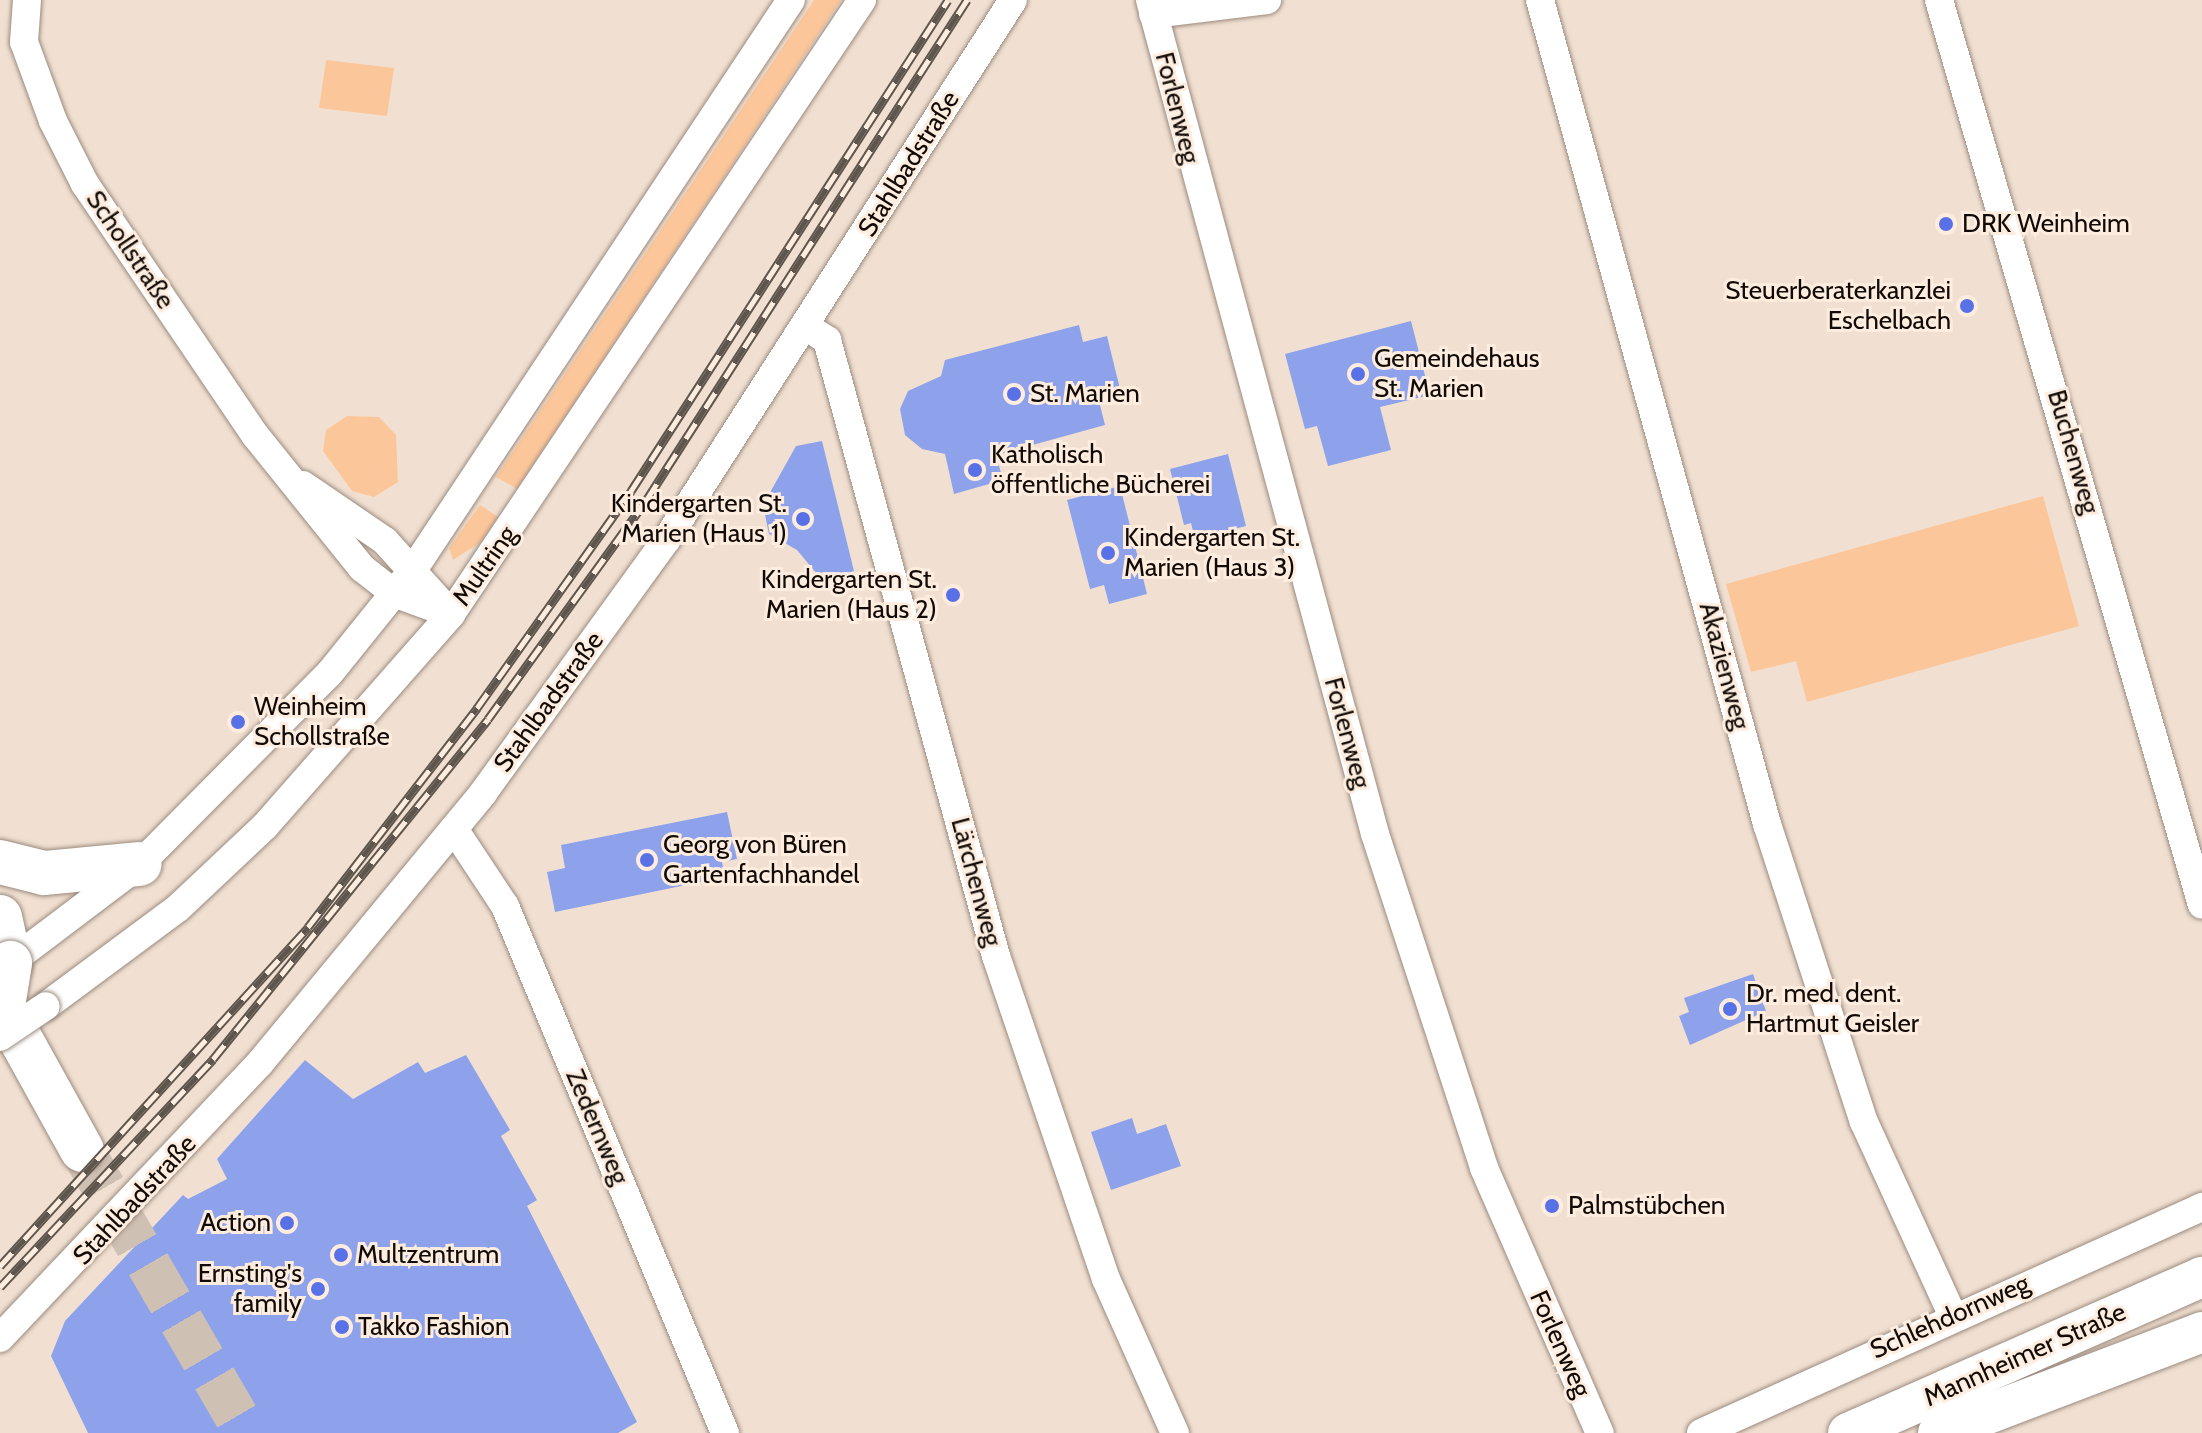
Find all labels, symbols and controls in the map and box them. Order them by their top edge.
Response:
street label: Forlenweg [1148,49,1206,167]
street label: Stahlbadstraße [852,85,966,243]
street label: Schollstraße [79,185,181,315]
place label: DRK Weinheim [1962,208,2130,240]
marker: DRK Weinheim [1937,215,1955,233]
place label: Steuerberaterkanzlei Eschelbach [1725,275,1951,336]
marker: Steuerberaterkanzlei Eschelbach [1958,297,1976,315]
place label: Gemeindehaus St. Marien [1374,343,1540,404]
marker: Gemeindehaus St. Marien [1349,365,1367,383]
place label: St. Marien [1030,378,1140,410]
marker: St. Marien [1005,385,1023,403]
street label: Buchenweg [2040,386,2106,518]
place label: Katholisch öffentliche Bücherei [991,439,1210,500]
marker: Katholisch öffentliche Bücherei [966,461,984,479]
place label: Kindergarten St. Marien (Haus 1) [611,488,787,550]
marker: Kindergarten St. Marien (Haus 1) [794,510,812,528]
street label: Multring [446,520,524,612]
place label: Kindergarten St. Marien (Haus 3) [1124,522,1300,584]
marker: Kindergarten St. Marien (Haus 3) [1099,544,1117,562]
place label: Kindergarten St. Marien (Haus 2) [761,564,937,626]
marker: Kindergarten St. Marien (Haus 2) [944,586,962,604]
street label: Akazienweg [1692,599,1756,733]
street label: Stahlbadstraße [488,626,610,778]
street label: Forlenweg [1317,674,1377,792]
place label: Weinheim Schollstraße [254,691,390,752]
marker: Weinheim Schollstraße [229,713,247,731]
street label: Lärchenweg [944,814,1008,950]
place label: Georg von Büren Gartenfachhandel [663,829,859,890]
marker: Georg von Büren Gartenfachhandel [638,851,656,869]
place label: Dr. med. dent. Hartmut Geisler [1746,978,1919,1040]
marker: Dr. med. dent. Hartmut Geisler [1721,1000,1739,1018]
street label: Zedernweg [559,1065,635,1189]
street label: Stahlbadstraße [67,1129,203,1271]
place label: Palmstübchen [1568,1190,1725,1222]
marker: Palmstübchen [1543,1197,1561,1215]
place label: Action [200,1207,271,1239]
marker: Action [278,1214,296,1232]
place label: Multzentrum [357,1239,499,1271]
marker: Multzentrum [332,1246,350,1264]
place label: Ernsting's family [198,1258,302,1320]
street label: Schlehdornweg [1866,1268,2034,1366]
marker: Ernsting's family [309,1280,327,1298]
street label: Forlenweg [1523,1286,1597,1402]
street label: Mannheimer Straße [1919,1296,2131,1414]
place label: Takko Fashion [358,1311,509,1343]
marker: Takko Fashion [333,1318,351,1336]

